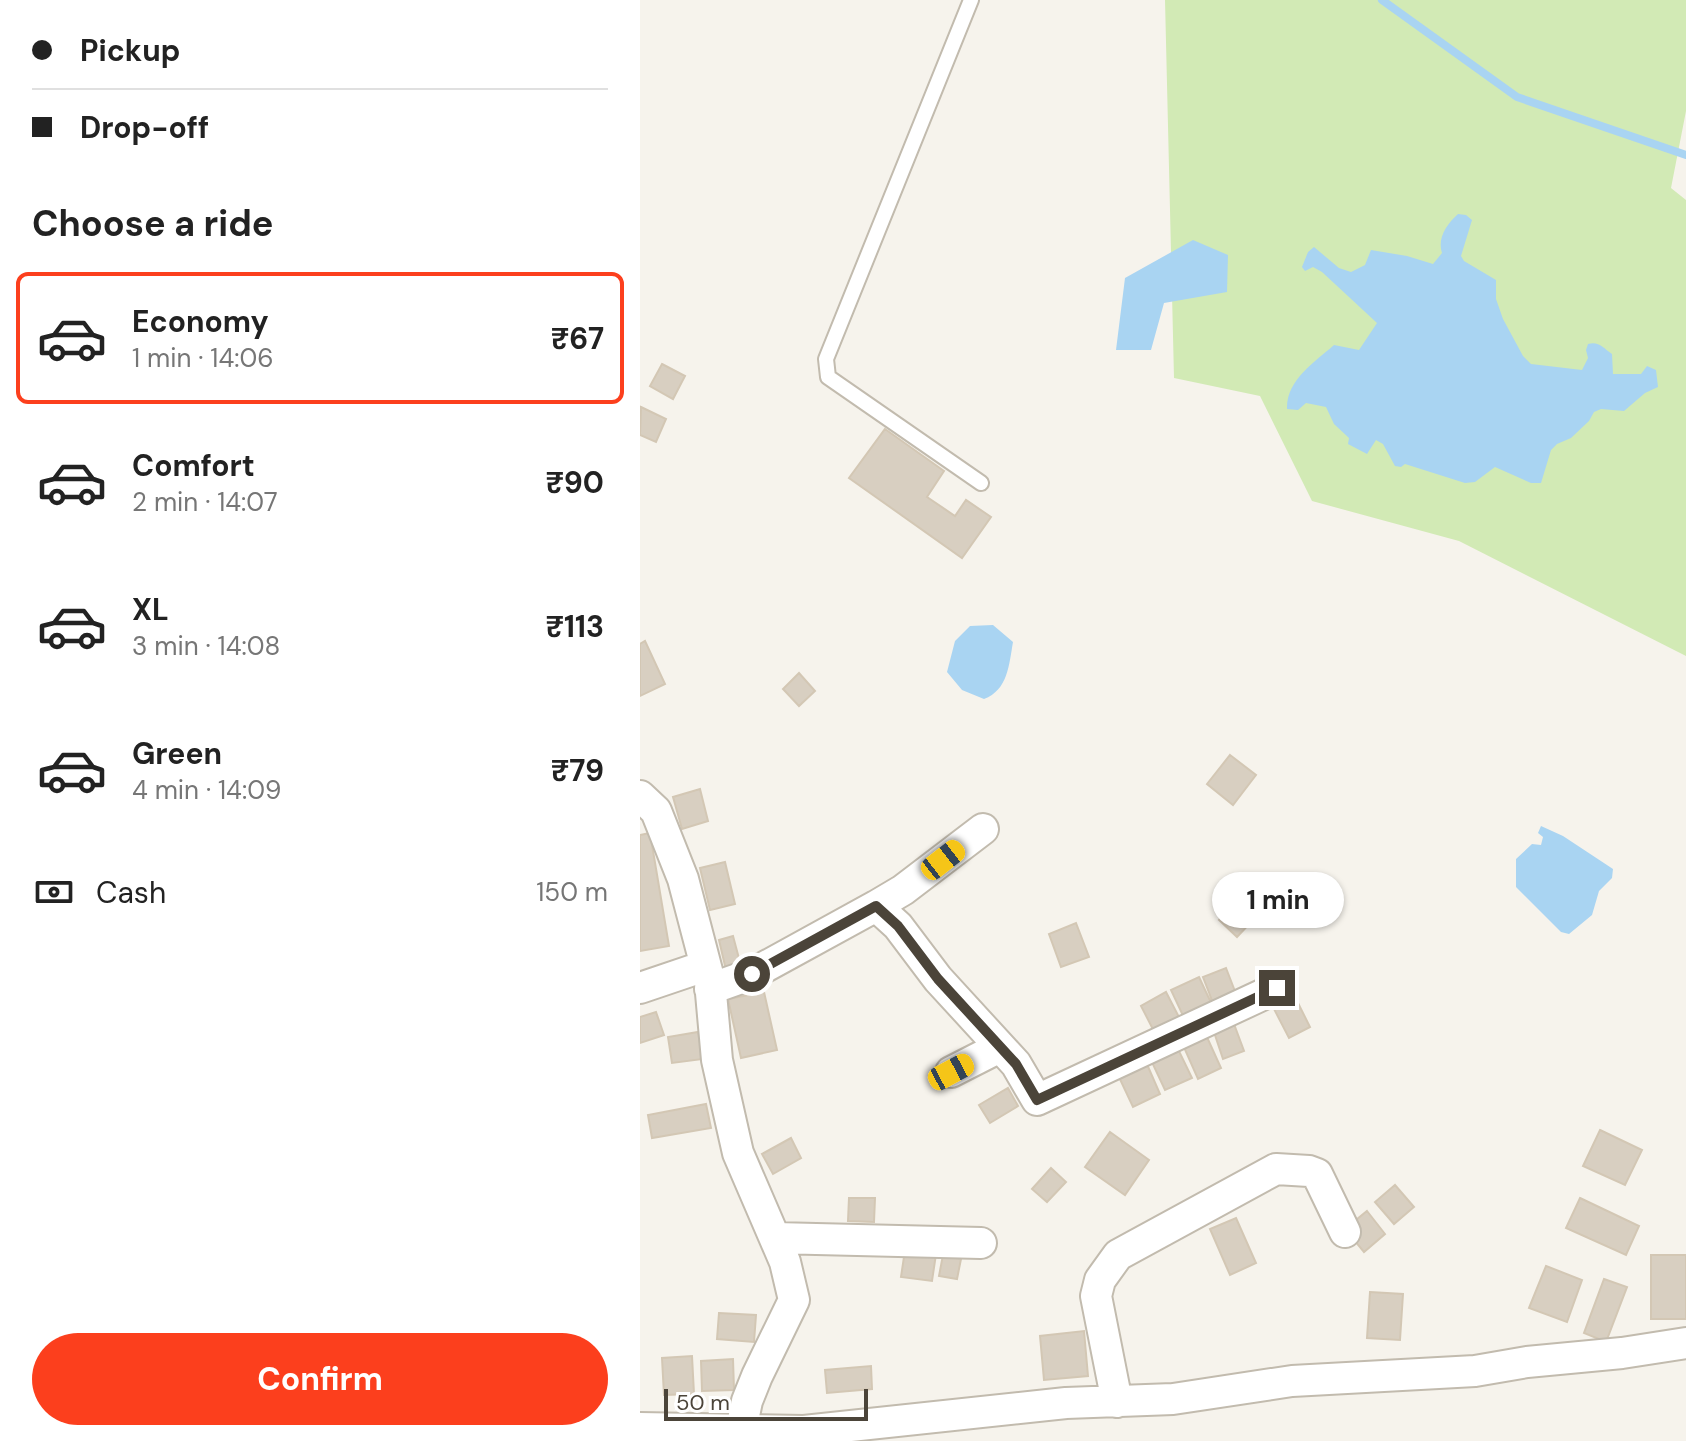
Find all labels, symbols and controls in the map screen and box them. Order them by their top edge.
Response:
text: Pickup [80,31,180,70]
text: Drop-off [80,108,209,147]
text: Choose a ride [32,200,273,247]
icon: car [36,302,108,374]
text: Economy [132,302,269,341]
text: ₹67 [551,319,604,358]
text: 1 min · 14:06 [132,341,274,375]
icon: car [36,446,108,518]
text: Comfort [132,446,255,485]
text: ₹90 [545,463,604,502]
text: 2 min · 14:07 [132,485,278,519]
icon: car [36,590,108,662]
text: XL [132,590,169,629]
text: ₹113 [546,607,604,646]
text: 3 min · 14:08 [132,629,280,663]
icon: car [36,734,108,806]
text: Green [132,734,222,773]
text: ₹79 [551,751,604,790]
text: 4 min · 14:09 [132,773,281,807]
car [917,836,969,884]
icon: cash [32,870,76,914]
callout: 1 min [1211,872,1343,928]
text: Cash [96,873,166,912]
text: 150 m [536,875,608,909]
text: 1 min [1246,883,1310,917]
route start [734,956,770,992]
route end [1259,970,1295,1006]
car [924,1050,978,1094]
button: Confirm [32,1333,608,1425]
scale bar [664,1385,868,1421]
text: 50 m [676,1388,730,1417]

